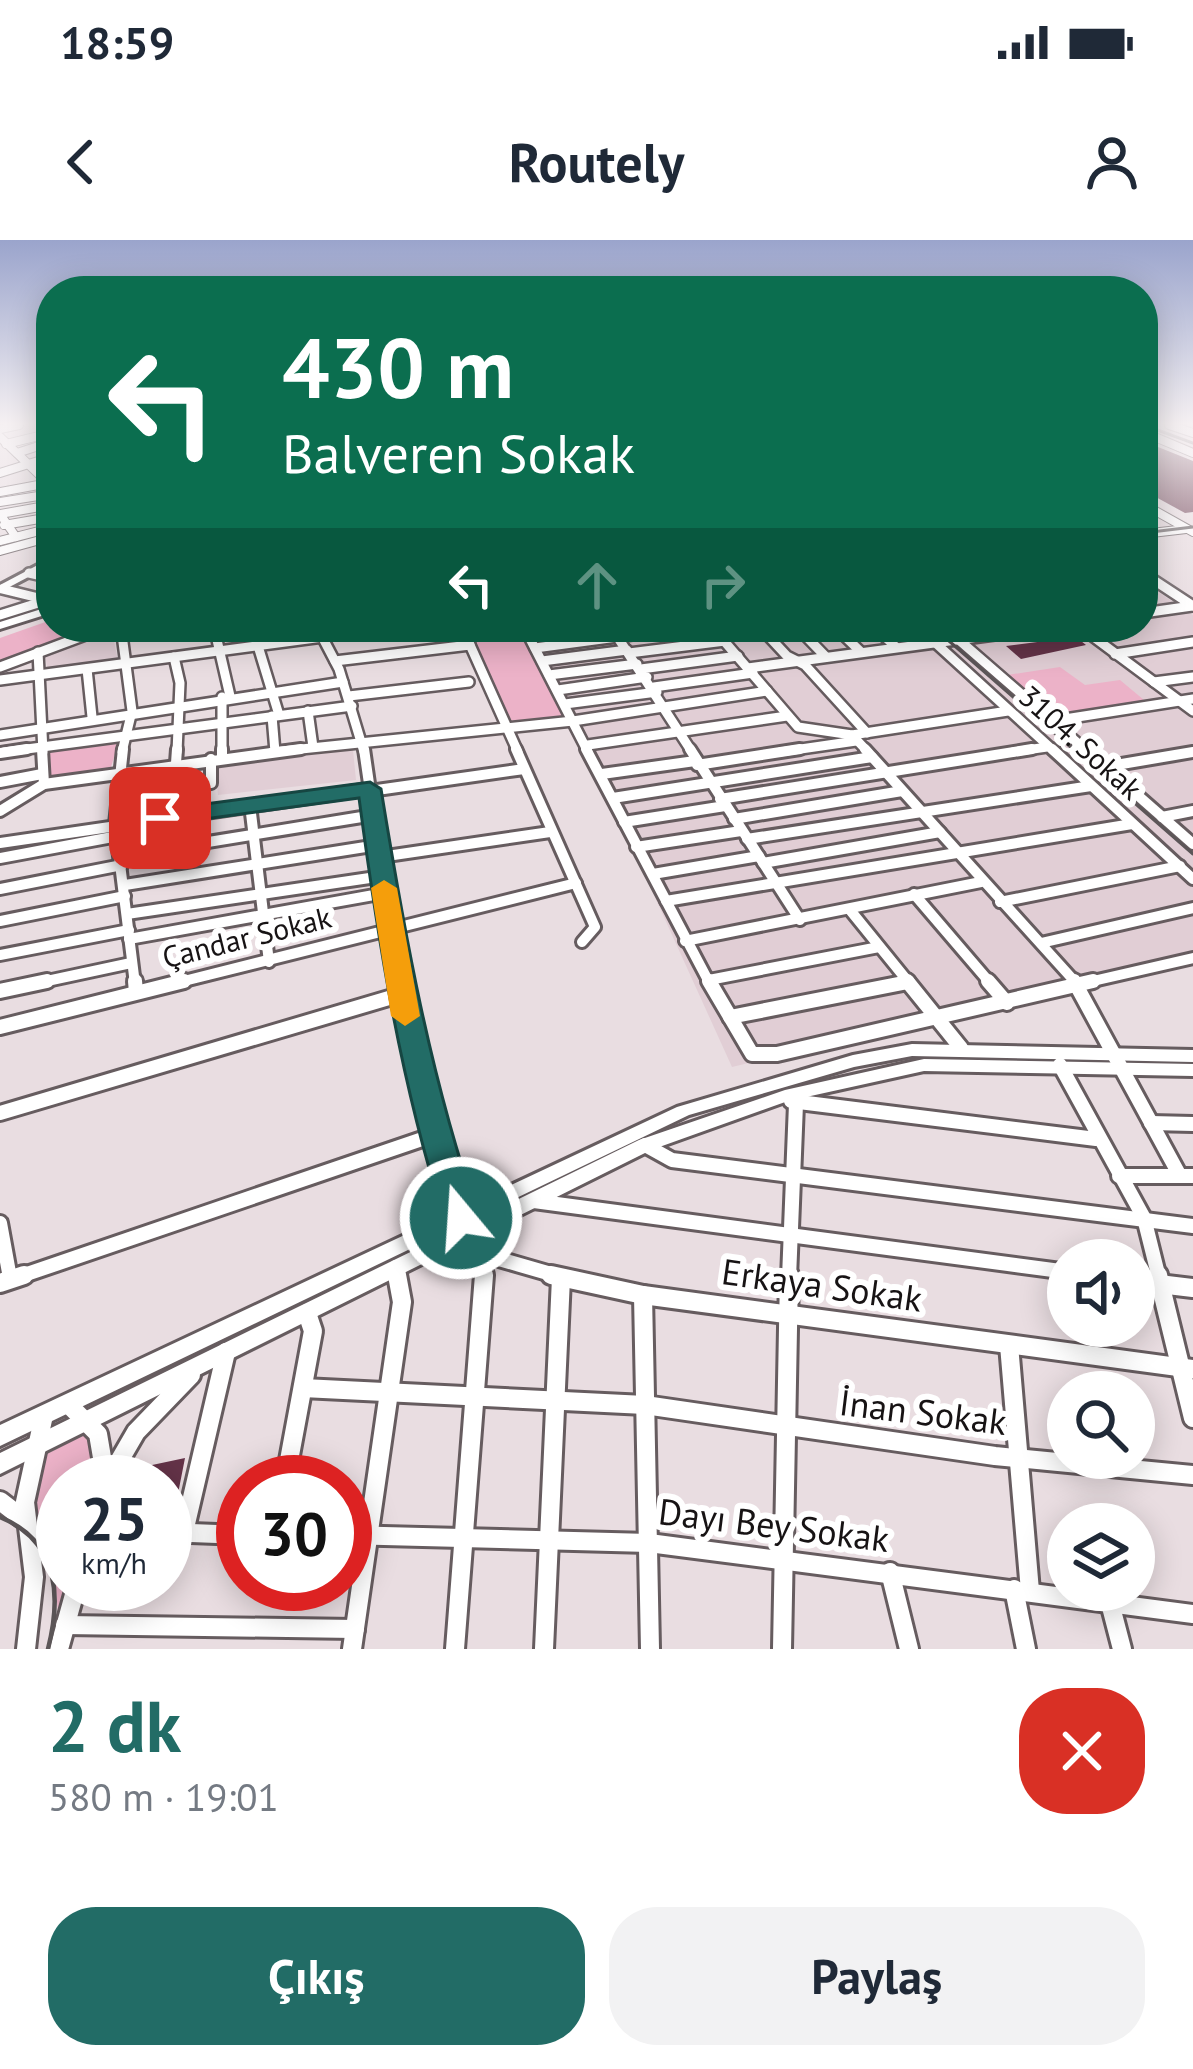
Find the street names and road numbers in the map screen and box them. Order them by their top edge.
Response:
street label: 3104. Sokak [1011,676,1151,808]
street label: Çandar Sokak [158,897,336,976]
street label: Erkaya Sokak [719,1247,925,1322]
street label: İnan Sokak [837,1378,1009,1445]
street label: Dayı Bey Sokak [656,1487,892,1562]

